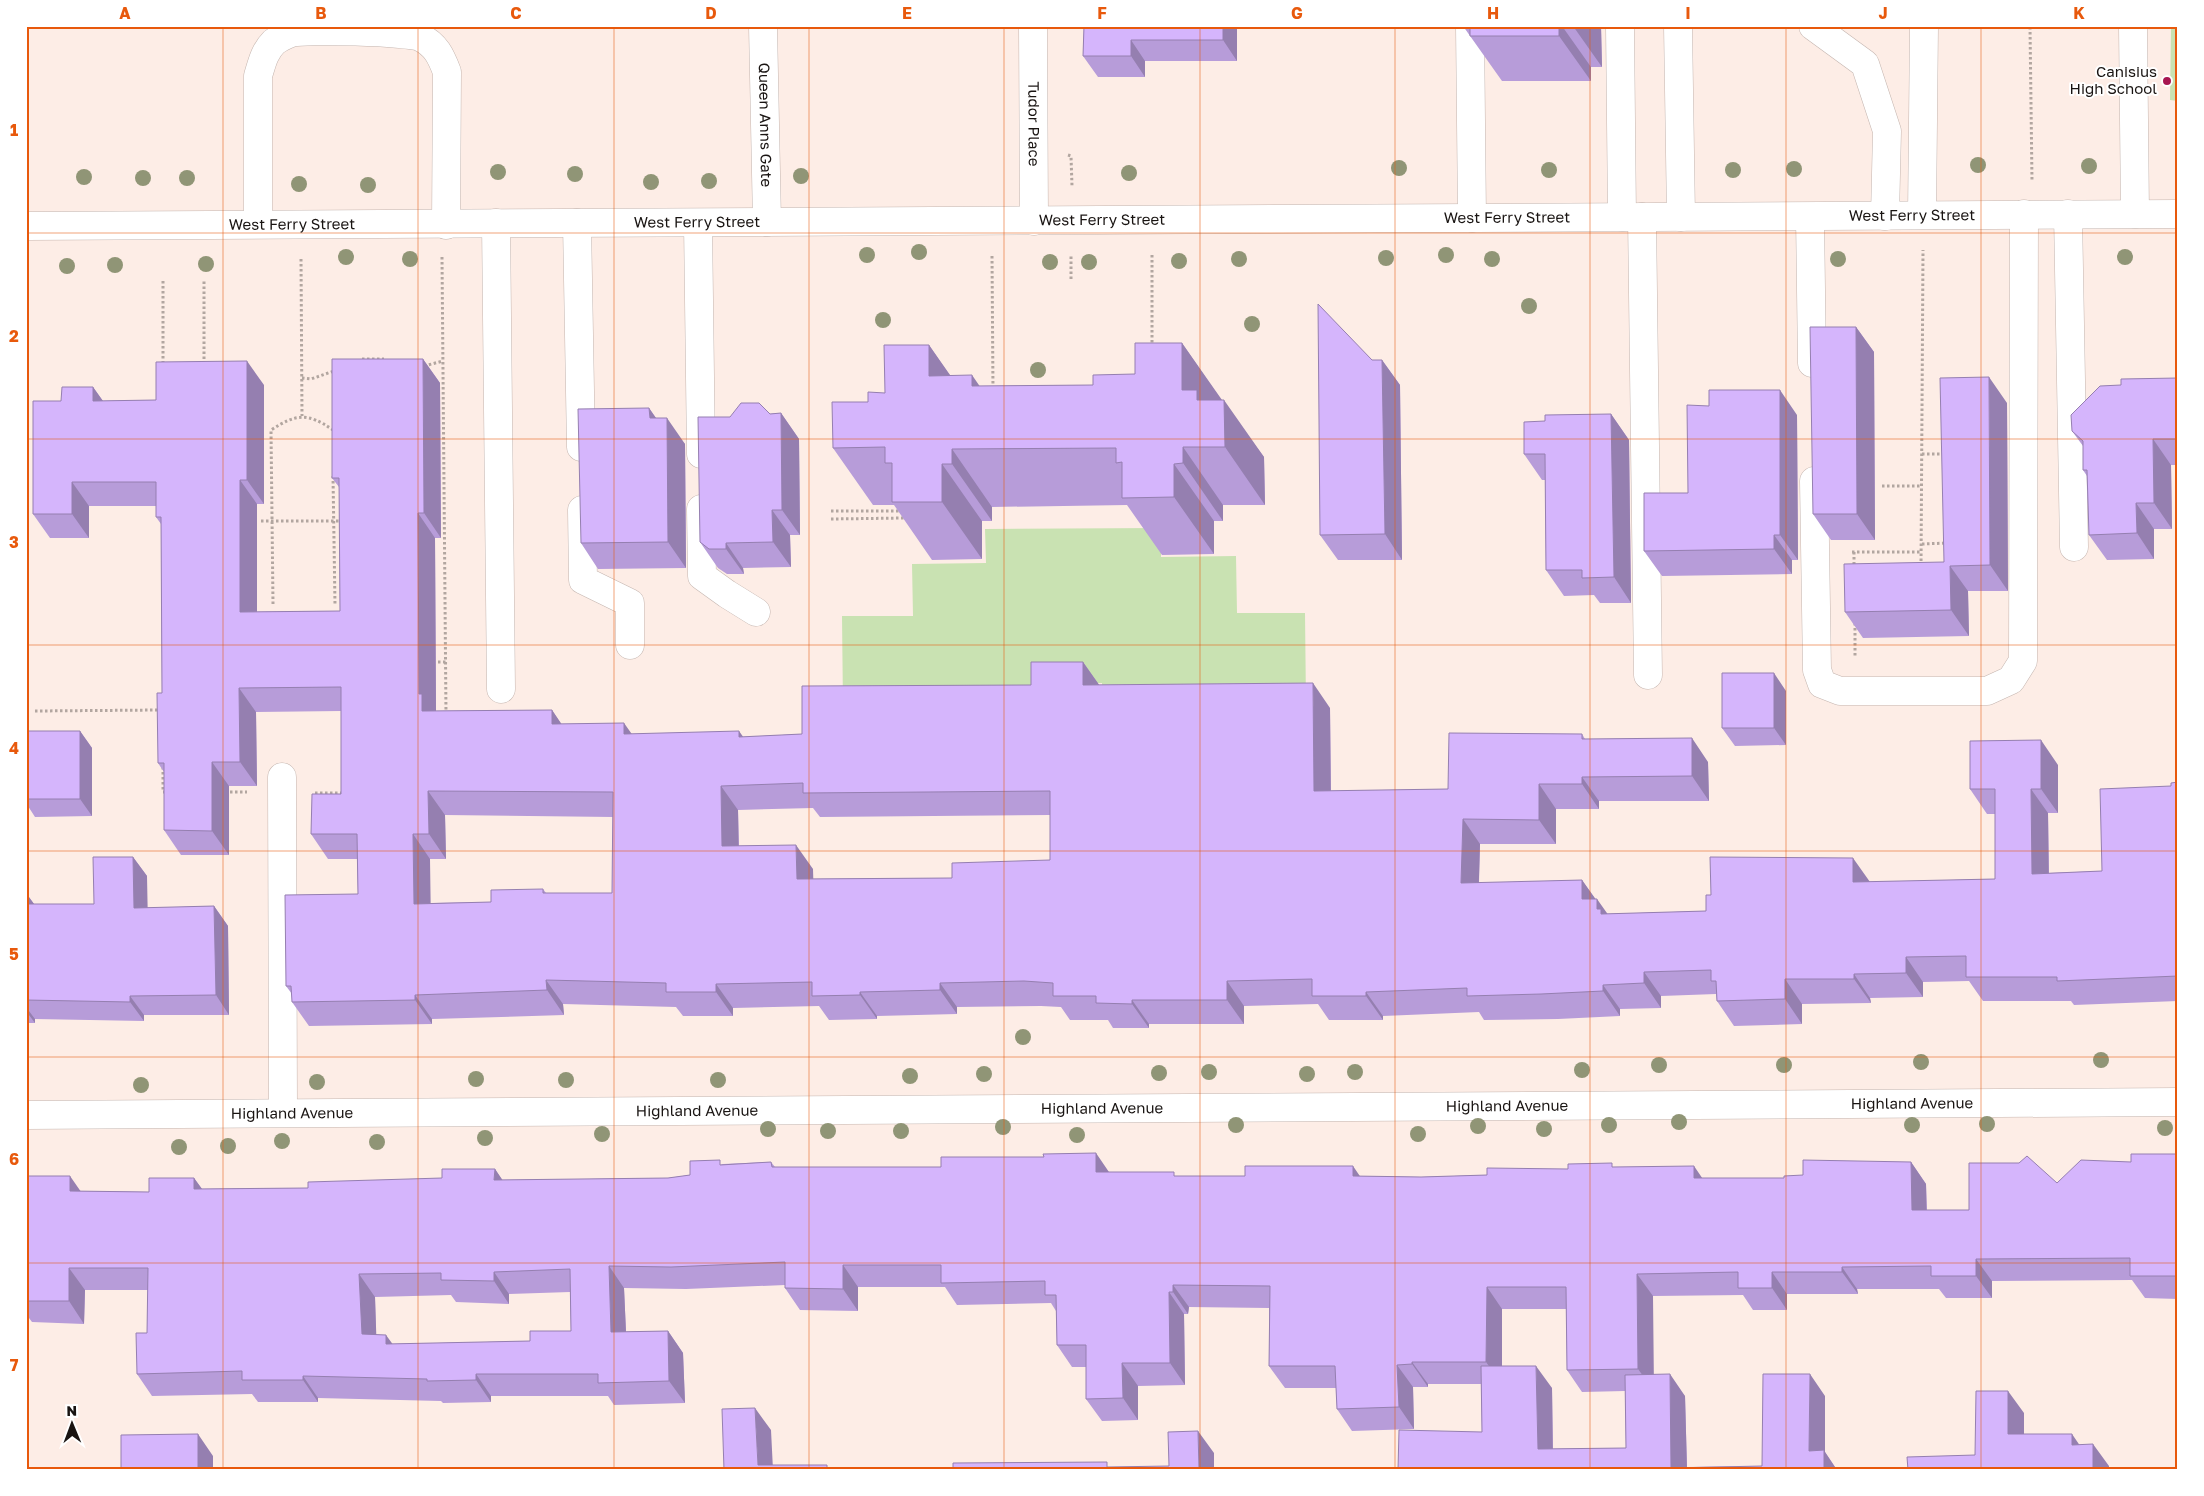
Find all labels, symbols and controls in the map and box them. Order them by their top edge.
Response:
text: A [119,3,131,23]
text: B [315,3,327,23]
text: C [510,3,522,23]
text: D [705,3,717,23]
text: E [902,3,912,23]
text: F [1097,3,1107,23]
text: G [1291,3,1303,23]
text: H [1487,3,1499,23]
text: I [1685,3,1691,23]
text: J [1878,3,1888,23]
text: K [2073,3,2085,23]
place label: Canisius High School [2070,62,2157,97]
street label: Queen Anns Gate [756,63,776,188]
marker: Canisius High School [2161,75,2173,87]
street label: Tudor Place [1025,81,1044,167]
text: 1 [10,120,18,140]
street label: West Ferry Street [1849,205,1975,224]
street label: West Ferry Street [1444,207,1570,226]
street label: West Ferry Street [1039,210,1165,228]
street label: West Ferry Street [634,212,760,231]
street label: West Ferry Street [229,214,355,233]
text: 2 [9,326,19,346]
text: 3 [9,532,19,552]
text: 4 [9,738,19,758]
text: 5 [9,944,19,964]
street label: Highland Avenue [1851,1093,1974,1112]
street label: Highland Avenue [1446,1096,1569,1114]
street label: Highland Avenue [1041,1098,1164,1117]
street label: Highland Avenue [636,1101,759,1119]
street label: Highland Avenue [231,1103,354,1122]
text: 6 [9,1149,19,1169]
text: 7 [10,1355,19,1375]
north arrow [48,1398,98,1448]
text: N [66,1402,77,1419]

